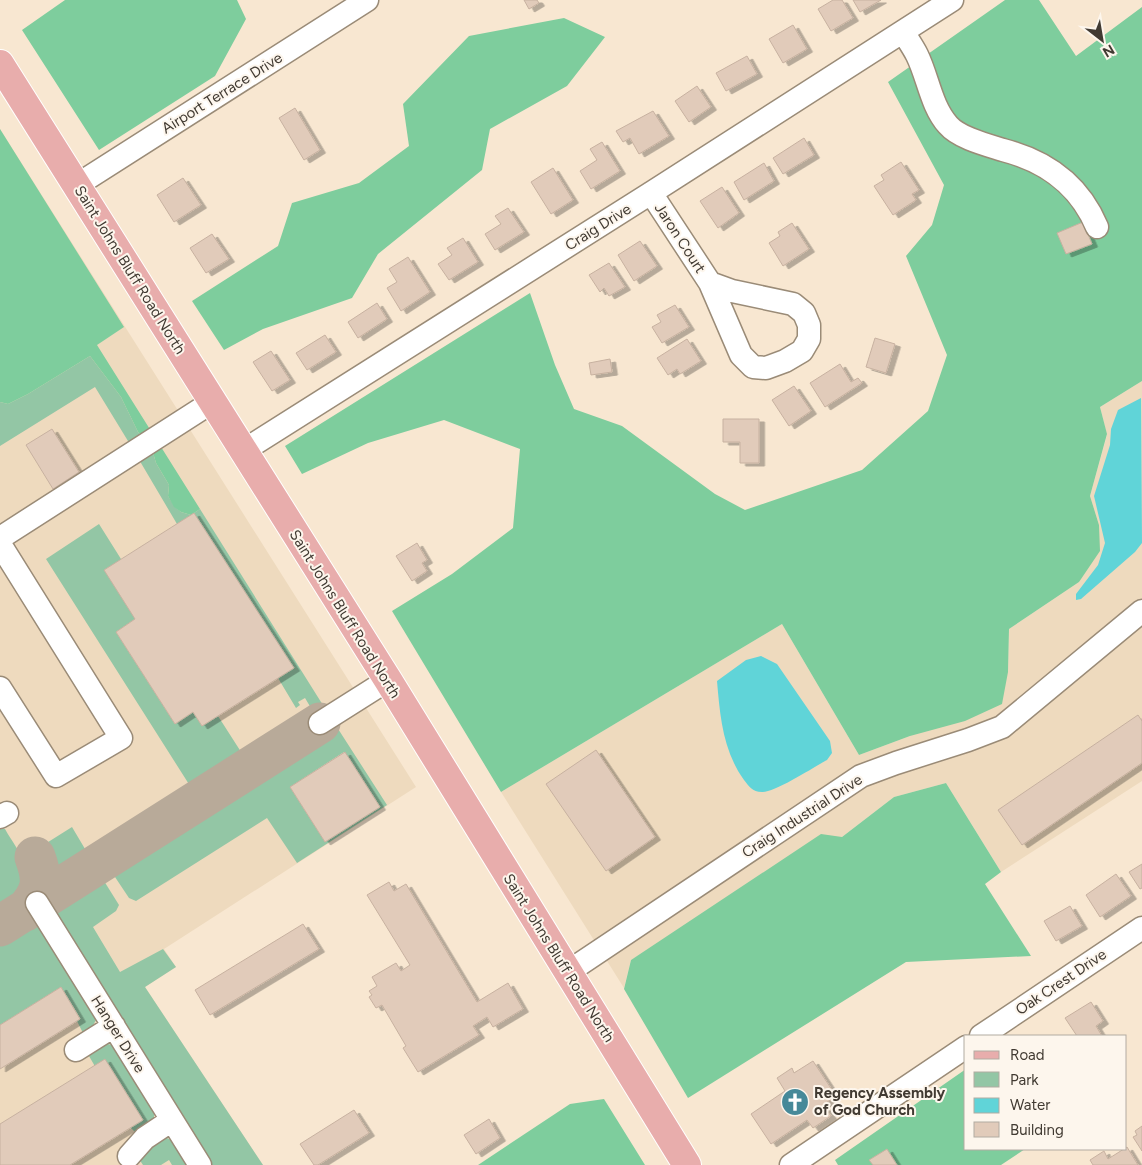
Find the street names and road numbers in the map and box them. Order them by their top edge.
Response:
street label: Airport Terrace Drive [158,49,286,137]
street label: Saint Johns Bluff Road North [71,182,189,358]
street label: Craig Drive [562,200,634,254]
street label: Jaron Court [651,200,709,277]
street label: Saint Johns Bluff Road North [286,526,404,702]
street label: Craig Industrial Drive [739,770,865,862]
street label: Saint Johns Bluff Road North [500,870,618,1046]
street label: Oak Crest Drive [1012,945,1110,1019]
street label: Hanger Drive [87,992,149,1076]

